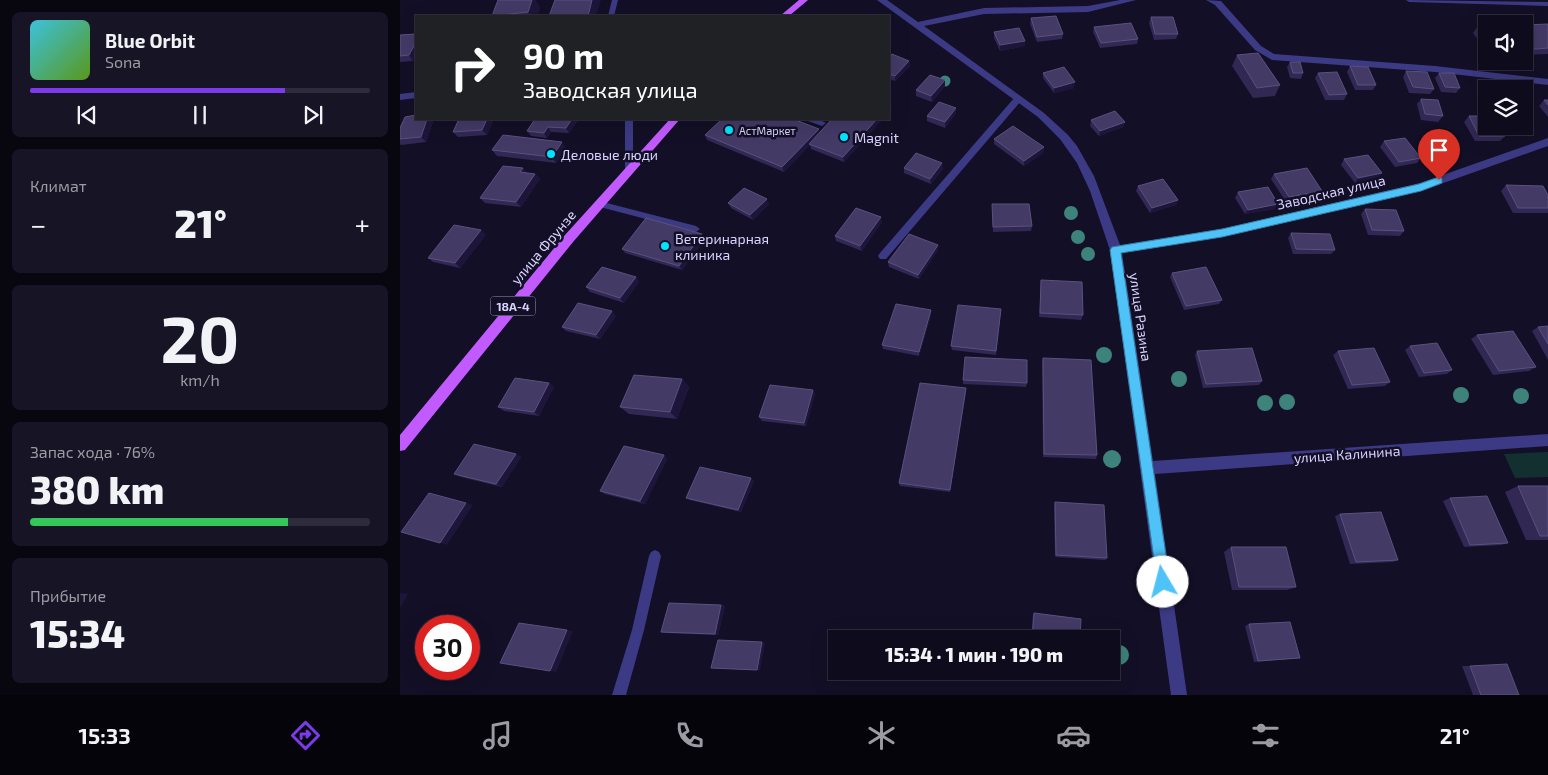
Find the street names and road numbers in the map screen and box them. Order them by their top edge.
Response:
street label: Заводская улица [1275,171,1387,213]
street label: улица Фрунзе [507,206,579,288]
street label: улица Разина [1126,272,1156,362]
road number: 18А-4 [490,296,536,316]
street label: улица Калинина [1293,442,1401,466]

